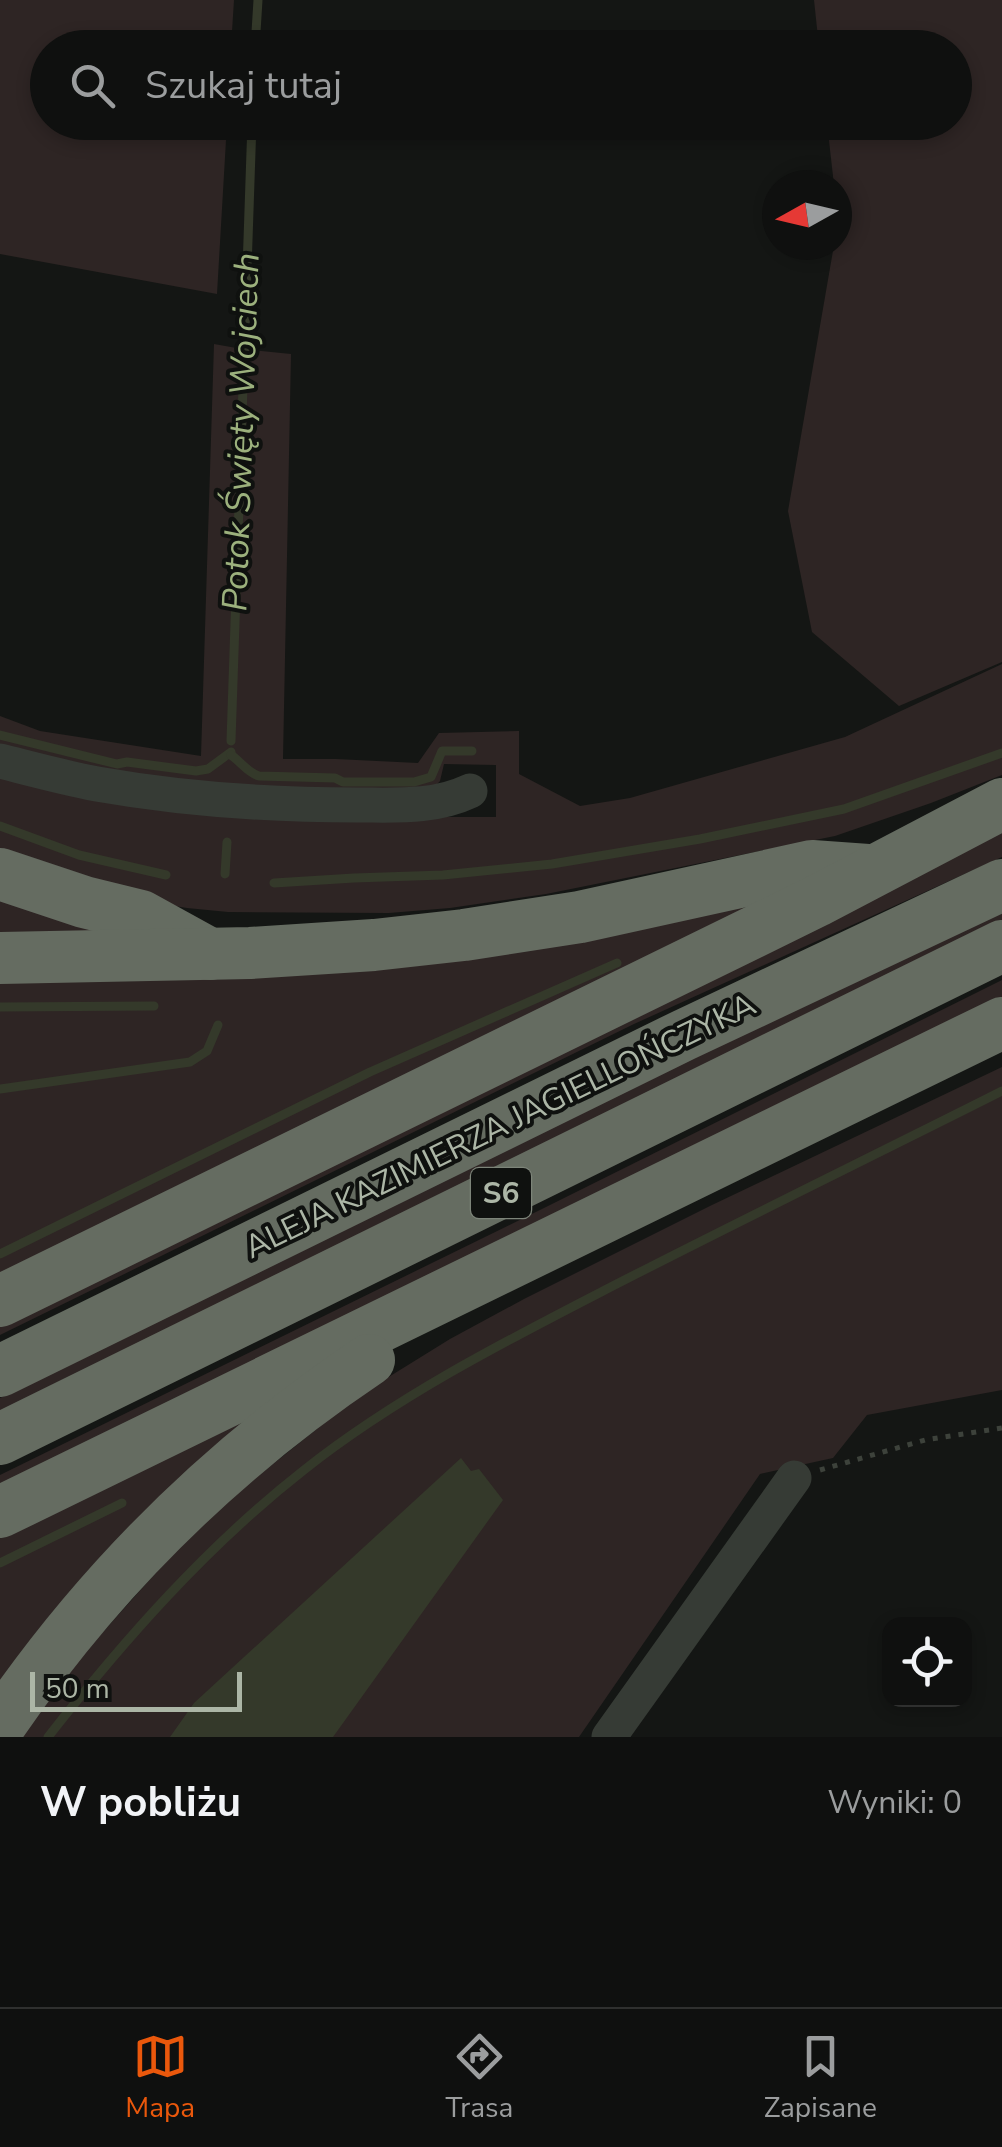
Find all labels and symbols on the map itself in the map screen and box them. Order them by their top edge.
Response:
north arrow [762,170,852,260]
water label: Potok Święty Wojciech [211,252,271,612]
street label: ALEJA KAZIMIERZA JAGIELLOŃCZYKA [237,983,763,1269]
road number: S6 [471,1168,531,1218]
scale bar [30,1667,242,1712]

